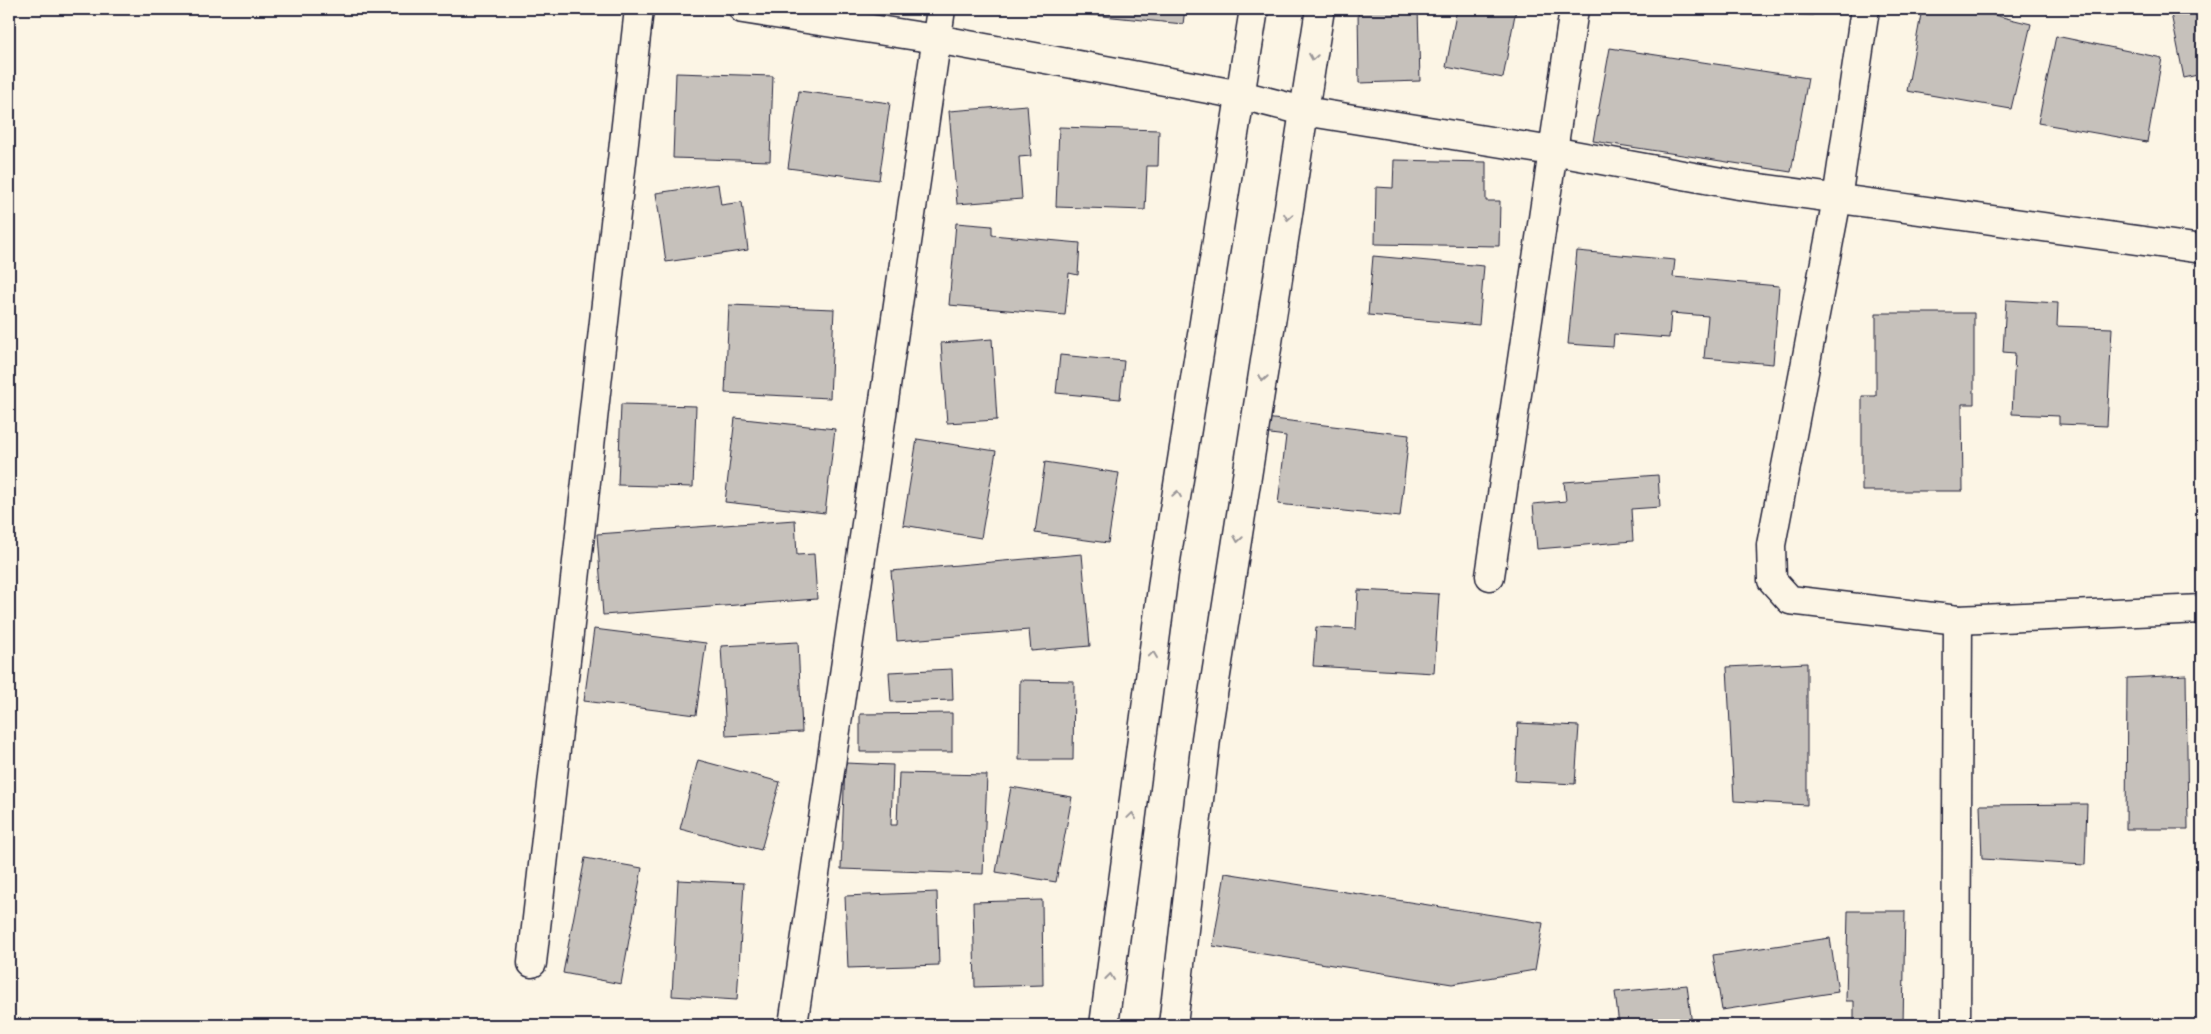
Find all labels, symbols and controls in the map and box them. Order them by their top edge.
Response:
one-way arrow [1308,53,1318,61]
one-way arrow [1283,213,1293,222]
one-way arrow [1258,374,1268,382]
one-way arrow [1172,490,1182,498]
one-way arrow [1233,534,1243,543]
one-way arrow [1148,650,1158,659]
one-way arrow [1126,811,1136,820]
one-way arrow [1104,973,1115,981]

